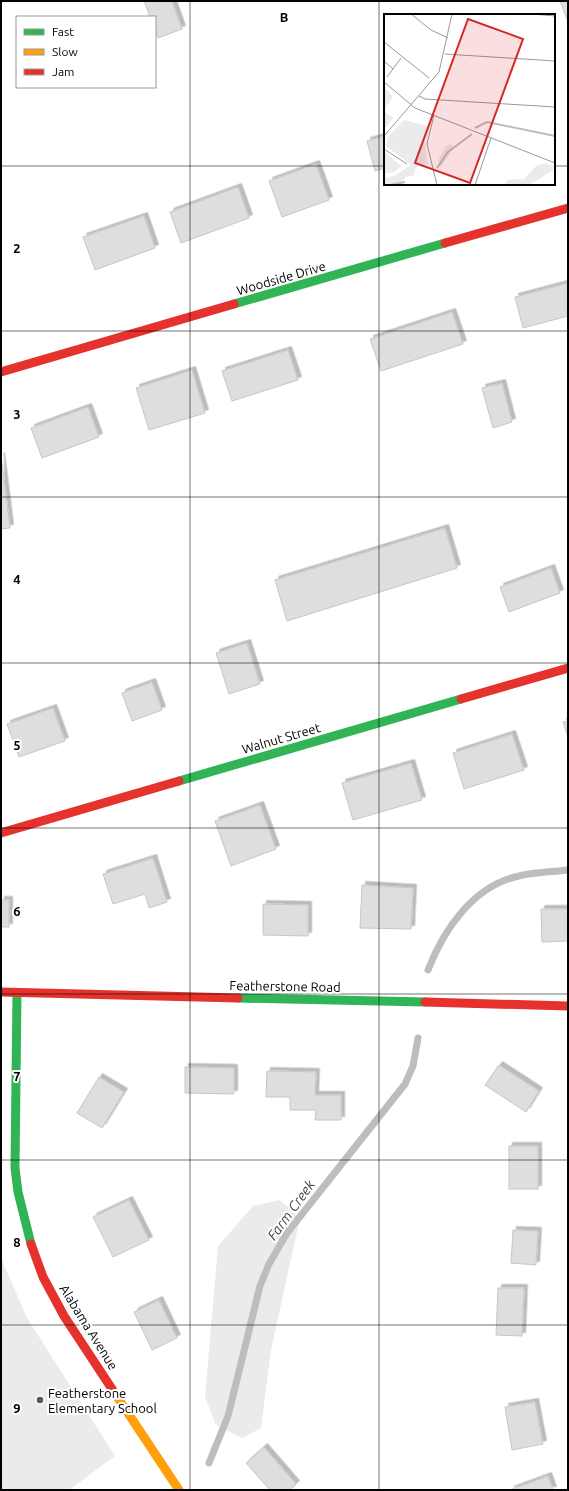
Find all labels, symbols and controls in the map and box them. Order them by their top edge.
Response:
text: B [280,10,289,24]
inset map [384,14,555,185]
legend [16,16,156,88]
text: Fast [52,25,74,38]
text: Slow [52,45,78,58]
text: Jam [52,65,74,78]
text: 2 [13,241,21,255]
street label: Woodside Drive [235,259,327,297]
text: 3 [13,407,21,421]
text: 4 [13,572,21,586]
street label: Walnut Street [240,720,322,756]
text: 5 [13,738,21,752]
text: 6 [13,904,21,918]
street label: Featherstone Road [229,978,341,994]
text: 7 [13,1069,21,1083]
water label: Farm Creek [264,1176,319,1243]
text: 8 [13,1235,21,1249]
street label: Alabama Avenue [57,1282,121,1372]
place label: Featherstone Elementary School [48,1386,157,1415]
marker: Featherstone Elementary School [35,1395,45,1405]
text: 9 [13,1401,21,1415]

